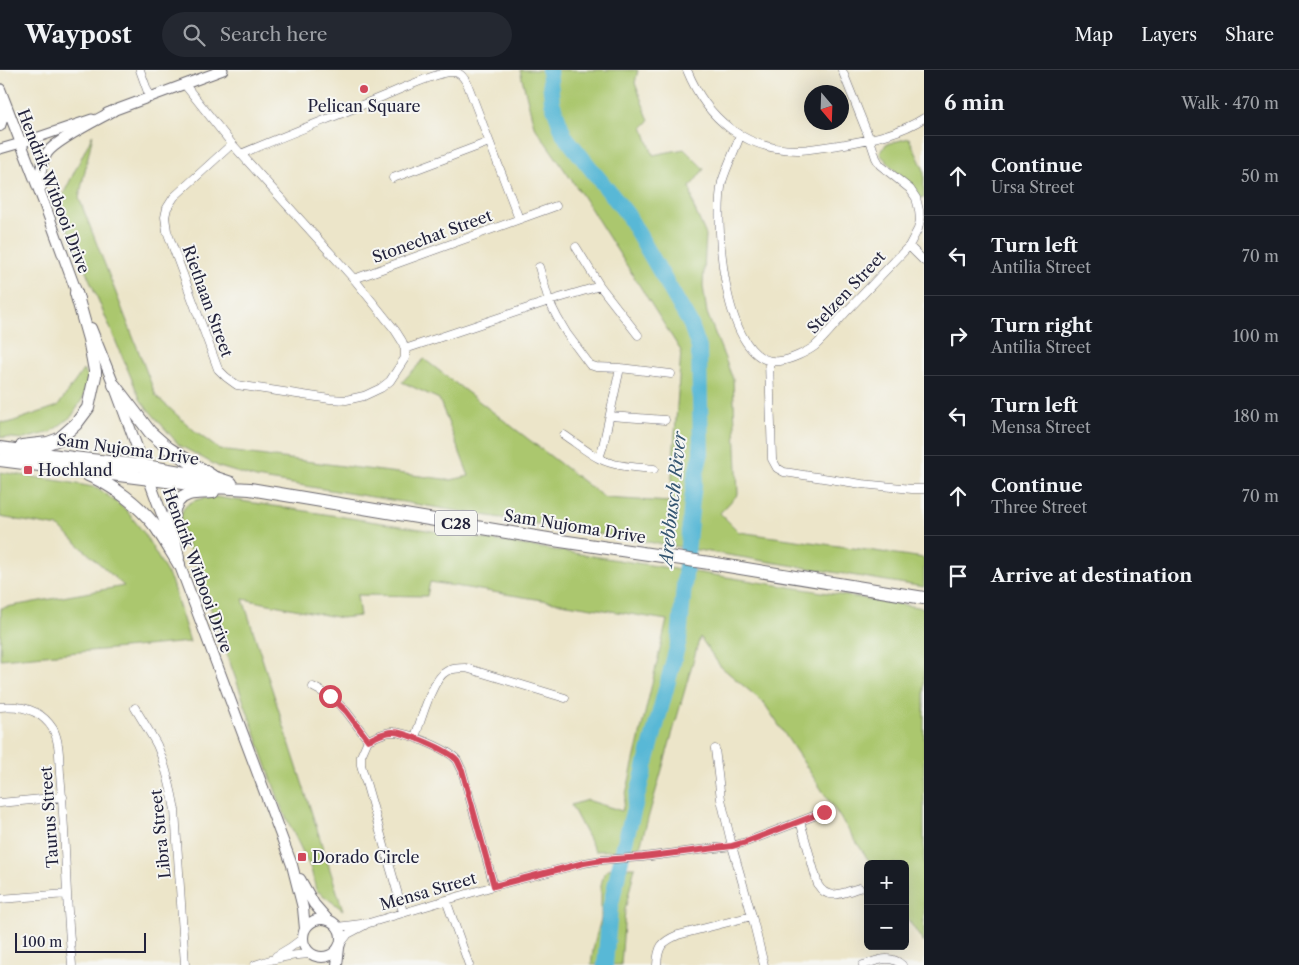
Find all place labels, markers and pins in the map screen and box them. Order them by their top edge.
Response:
marker: Pelican Square [358,83,370,95]
place label: Pelican Square [308,96,420,116]
place label: Hochland [38,460,113,480]
marker: Hochland [22,464,34,476]
place label: Dorado Circle [312,847,420,867]
marker: Dorado Circle [296,851,308,863]

